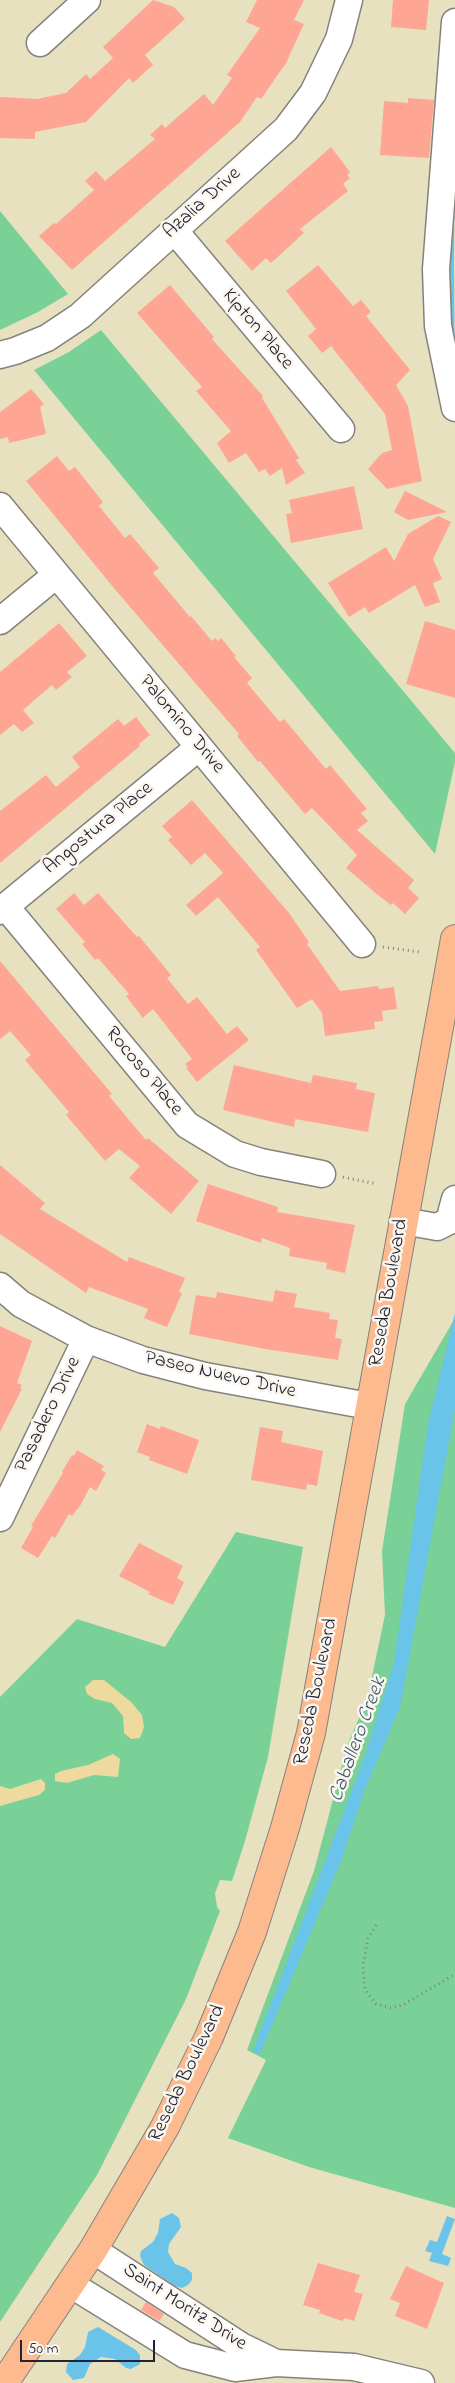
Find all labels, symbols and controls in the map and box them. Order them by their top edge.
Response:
street label: Azalia Drive [159,163,247,245]
street label: Kipton Place [216,285,298,375]
street label: Palomino Drive [133,671,229,779]
street label: Angostura Place [39,777,159,881]
street label: Rocoso Place [99,1023,187,1121]
street label: Reseda Boulevard [365,1217,415,1369]
street label: Paseo Nuevo Drive [142,1347,298,1405]
street label: Pasadero Drive [11,1353,87,1477]
street label: Reseda Boulevard [290,1616,344,1768]
water label: Caballero Creek [325,1674,393,1806]
street label: Reseda Boulevard [144,2001,232,2147]
street label: Saint Moritz Drive [117,2259,251,2357]
scale bar [22,2330,158,2362]
text: 50 m [28,2338,58,2360]

